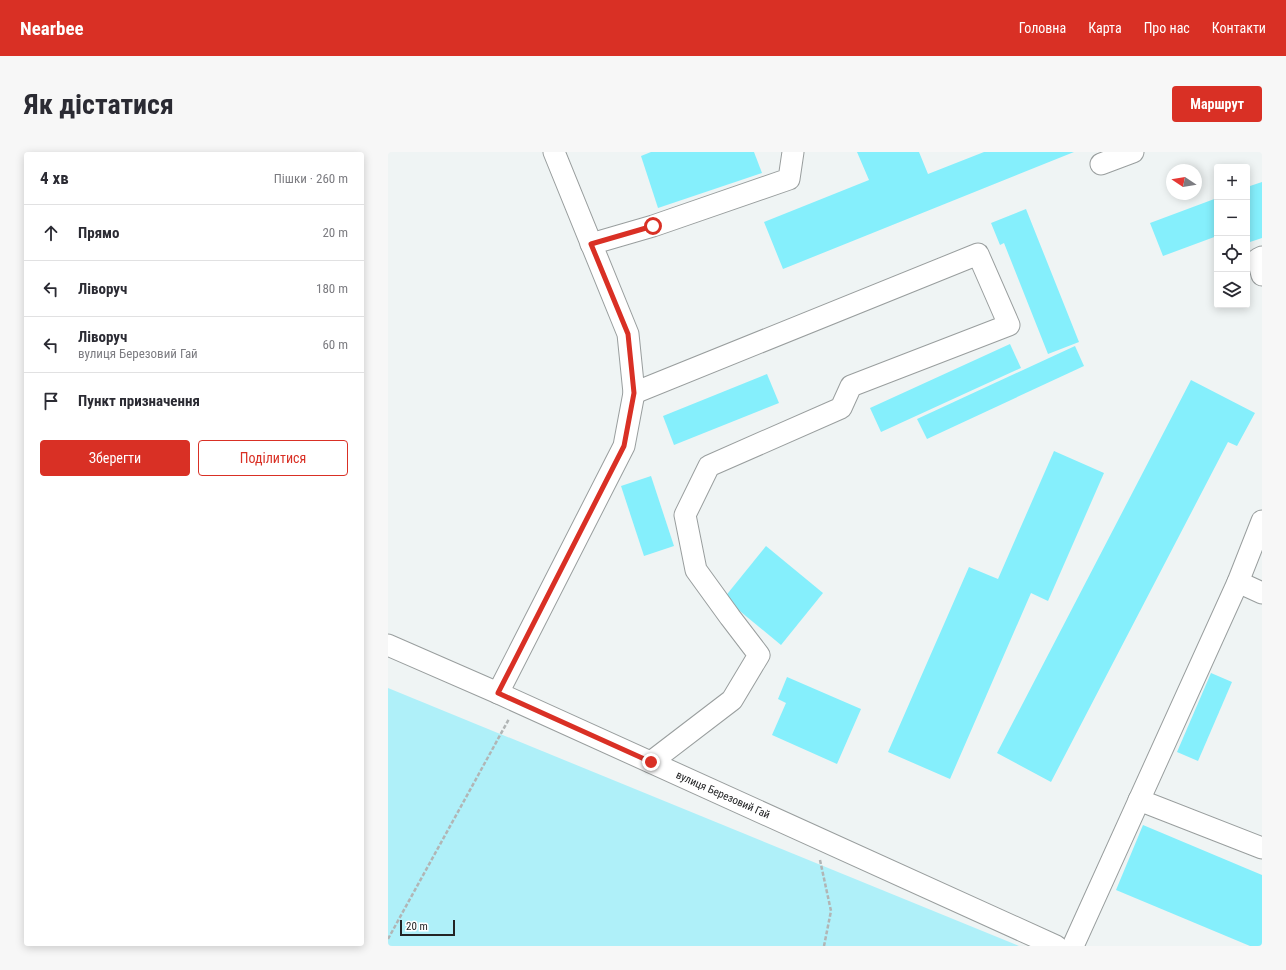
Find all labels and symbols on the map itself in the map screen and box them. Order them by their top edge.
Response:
north arrow [1166,164,1202,200]
route start [644,217,662,235]
route end [642,753,660,771]
street label: вулиця Березовий Гай [674,768,772,822]
scale bar [400,918,455,937]

